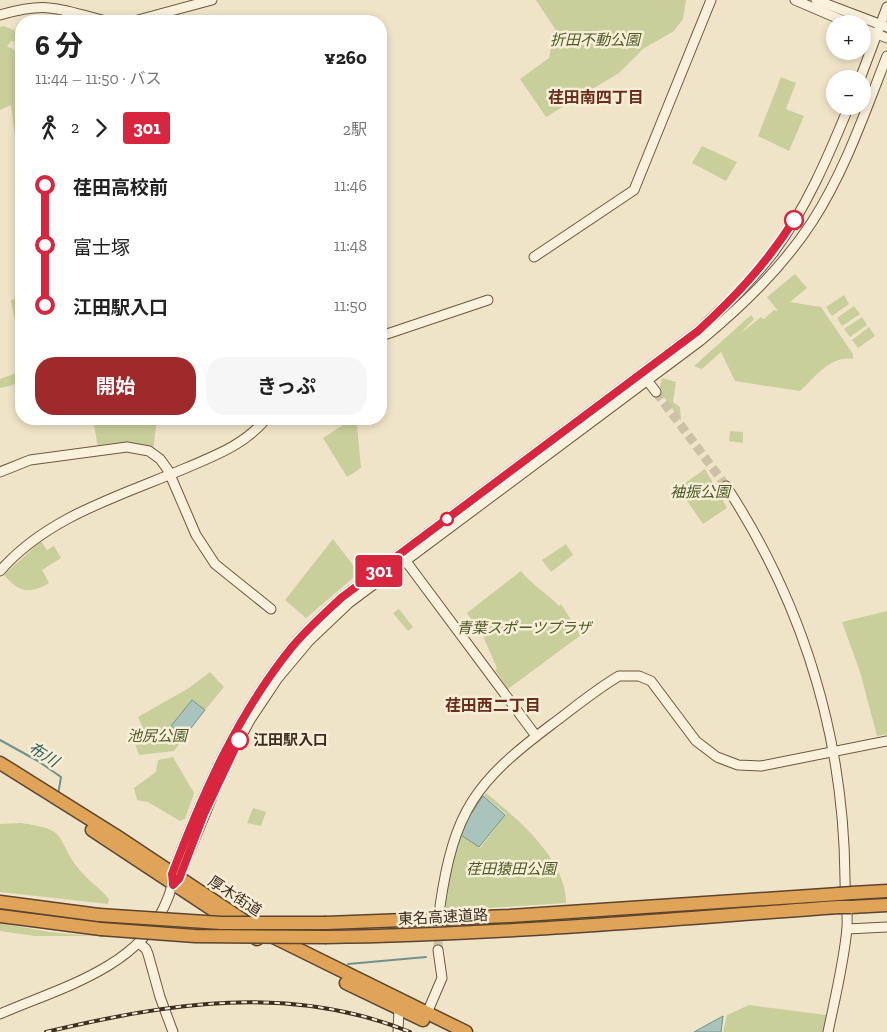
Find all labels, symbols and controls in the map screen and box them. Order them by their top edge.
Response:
map controls [826,15,871,115]
button: + [826,15,871,60]
text: 6 分 [35,29,83,62]
park label: 折田不動公園 [550,31,642,49]
text: ¥260 [324,46,367,69]
text: 11:44 – 11:50 · バス [35,69,161,88]
button: − [826,70,871,115]
district label: 荏田南四丁目 [548,88,644,107]
icon: walk [35,114,63,142]
icon: forward [87,114,115,142]
text: 301 [133,117,160,139]
text: 2 [71,118,79,137]
text: 2駅 [343,120,367,139]
text: 荏田高校前 [73,176,168,199]
text: 11:46 [334,176,367,195]
unlabelled marker [784,210,804,230]
text: 富士塚 [73,236,130,259]
text: 11:48 [334,236,367,255]
text: 江田駅入口 [73,296,168,319]
text: 11:50 [334,296,367,315]
button: 開始 [35,357,196,415]
button: きっぷ [206,357,367,415]
park label: 袖振公園 [670,483,732,501]
unlabelled marker [440,512,454,526]
line badge: 301 [350,555,408,587]
text: 301 [365,560,393,582]
park label: 青葉スポーツプラザ [457,619,593,637]
district label: 荏田西二丁目 [445,696,541,715]
park label: 池尻公園 [127,727,189,745]
marker: 江田駅入口 [229,730,249,750]
place label: 江田駅入口 [253,731,328,749]
water label: 布川 [25,738,64,772]
park label: 荏田猿田公園 [466,860,558,878]
street label: 厚木街道 [205,872,265,920]
street label: 東名高速道路 [398,906,488,928]

